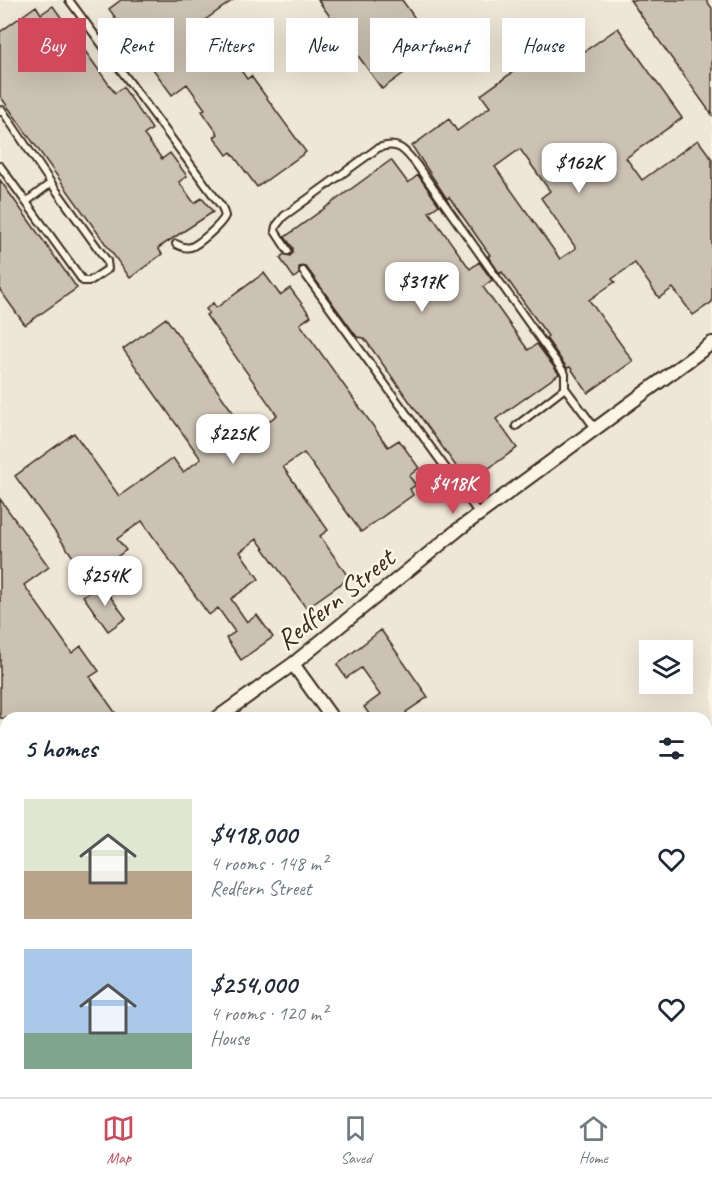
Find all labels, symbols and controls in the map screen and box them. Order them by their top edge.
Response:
chip: Buy [18,18,86,72]
chip: Rent [98,18,174,72]
chip: Filters [186,18,274,72]
chip: New [286,18,358,72]
chip: Apartment [370,18,490,72]
chip: House [502,18,585,72]
pin: $162K [537,143,621,194]
text: $162K [556,150,602,175]
pin: $317K [380,262,464,313]
text: $317K [399,269,445,294]
pin: $225K [191,414,275,465]
text: $225K [210,421,256,446]
pin: $418K [411,464,495,515]
text: $418K [430,471,476,496]
street label: Redfern Street [269,539,403,657]
pin: $254K [63,556,147,607]
text: $254K [82,563,128,588]
map controls [639,640,693,694]
button: layers [639,640,693,694]
text: 5 homes [24,732,97,765]
icon: filters [655,732,688,765]
text: $418,000 [210,818,297,851]
icon: home [72,823,144,895]
icon: heart [655,843,688,876]
text: 4 rooms · 148 m² [210,851,327,876]
text: Redfern Street [210,876,311,901]
text: $254,000 [210,968,297,1001]
icon: home [72,973,144,1045]
icon: heart [655,993,688,1026]
text: 4 rooms · 120 m² [210,1001,327,1026]
text: House [210,1026,249,1051]
tab: Map [102,1112,135,1168]
tab: Saved [339,1112,372,1168]
tab: Home [577,1112,610,1168]

